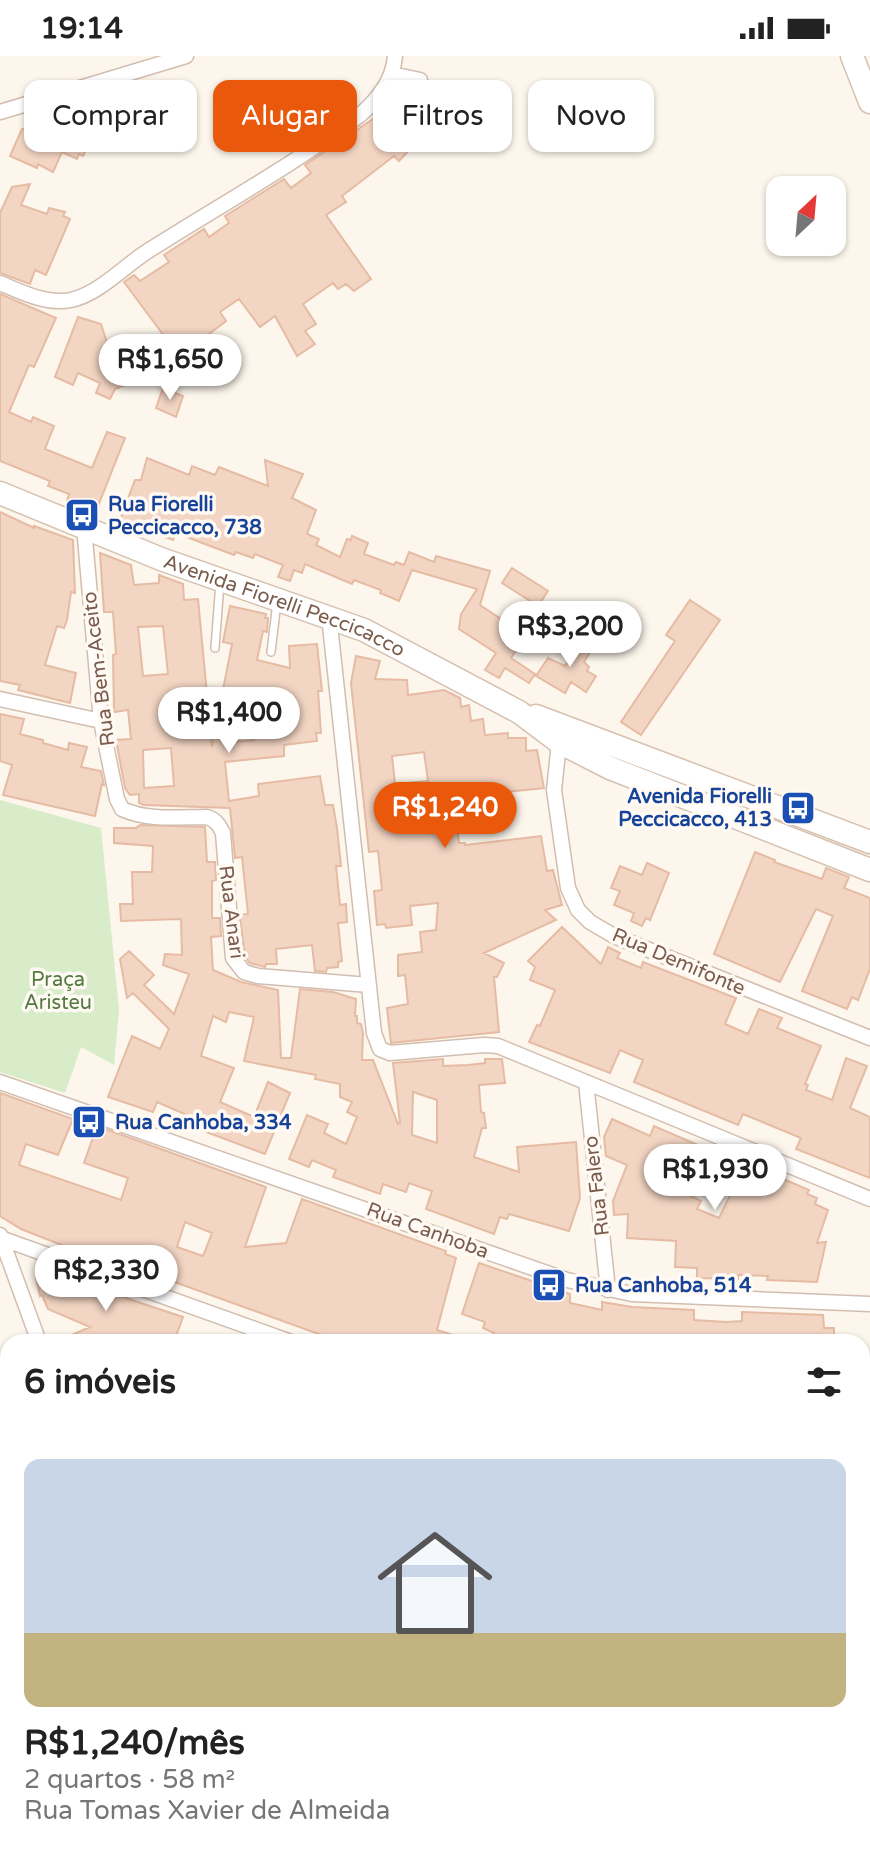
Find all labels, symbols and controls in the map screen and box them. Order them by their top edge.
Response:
text: 19:14 [40,10,123,47]
chip: Comprar [24,80,197,152]
chip: Alugar [213,80,357,152]
chip: Filtros [373,80,512,152]
chip: Novo [528,80,654,152]
north arrow [766,176,846,256]
map controls [766,176,846,256]
pin: R$1,650 [96,334,244,402]
text: R$1,650 [117,344,223,375]
place label: Rua Fiorelli Peccicacco, 738 [108,493,262,540]
bus stop icon: Rua Fiorelli Peccicacco, 738 [63,496,101,534]
street label: Avenida Fiorelli Peccicacco [160,550,409,663]
street label: Rua Bem-Aceito [78,590,120,747]
pin: R$3,200 [496,601,644,669]
text: R$3,200 [517,611,623,642]
pin: R$1,400 [155,687,303,755]
text: R$1,400 [176,697,282,728]
pin: R$1,240 [371,782,519,850]
place label: Avenida Fiorelli Peccicacco, 413 [618,785,772,832]
bus stop icon: Avenida Fiorelli Peccicacco, 413 [779,789,817,827]
text: R$1,240 [392,792,498,823]
street label: Rua Anari [213,864,249,960]
street label: Rua Demifonte [608,923,749,1001]
park label: Praça Aristeu [24,968,92,1015]
bus stop icon: Rua Canhoba, 334 [70,1103,108,1141]
place label: Rua Canhoba, 334 [115,1111,292,1135]
street label: Rua Falero [579,1135,615,1237]
pin: R$1,930 [641,1144,789,1212]
text: R$1,930 [662,1154,768,1185]
street label: Rua Canhoba [363,1198,492,1264]
pin: R$2,330 [32,1245,180,1313]
text: R$2,330 [53,1255,159,1286]
bus stop icon: Rua Canhoba, 514 [530,1266,568,1304]
place label: Rua Canhoba, 514 [575,1274,752,1298]
icon: filters [802,1360,846,1404]
text: 6 imóveis [24,1362,176,1403]
icon: home [363,1511,507,1655]
text: R$1,240/mês [24,1723,245,1764]
text: 2 quartos · 58 m² [24,1764,235,1795]
text: Rua Tomas Xavier de Almeida [24,1795,390,1826]

